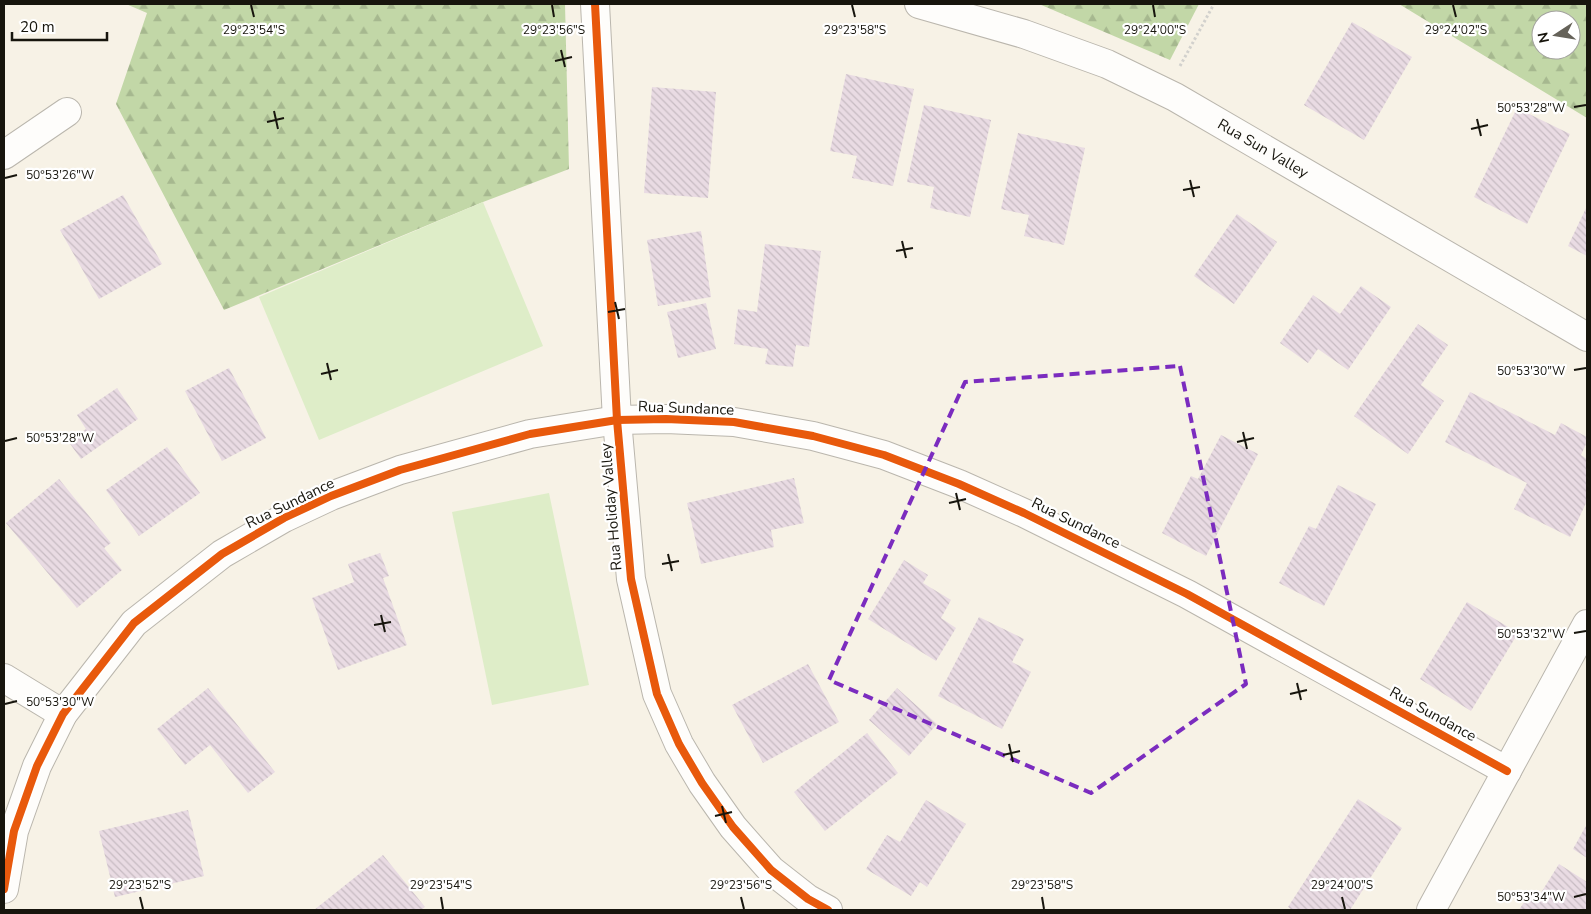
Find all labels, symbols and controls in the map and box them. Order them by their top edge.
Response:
scale bar [12,10,108,42]
north arrow [1531,10,1581,60]
text: 20 m [20,17,55,37]
text: 29°23'54"S [223,22,285,38]
text: 29°23'56"S [523,22,585,38]
text: 29°23'58"S [824,22,886,38]
text: 29°24'00"S [1124,22,1186,38]
text: 29°24'02"S [1425,22,1487,38]
text: N [1533,30,1554,45]
text: 50°53'28"W [1497,100,1565,116]
street label: Rua Sun Valley [1214,114,1313,183]
text: 50°53'26"W [26,167,94,183]
text: 50°53'30"W [1497,363,1565,379]
street label: Rua Sundance [637,396,735,420]
text: 50°53'28"W [26,430,94,446]
street label: Rua Holiday Valley [595,442,627,572]
street label: Rua Sundance [242,473,338,533]
street label: Rua Sundance [1028,493,1124,553]
text: 50°53'32"W [1497,626,1565,642]
street label: Rua Sundance [1386,682,1480,746]
text: 50°53'30"W [26,694,94,710]
text: 29°23'52"S [109,877,171,893]
text: 29°23'54"S [410,877,472,893]
text: 29°23'56"S [710,877,772,893]
text: 29°23'58"S [1011,877,1073,893]
text: 29°24'00"S [1311,877,1373,893]
text: 50°53'34"W [1497,889,1565,905]

